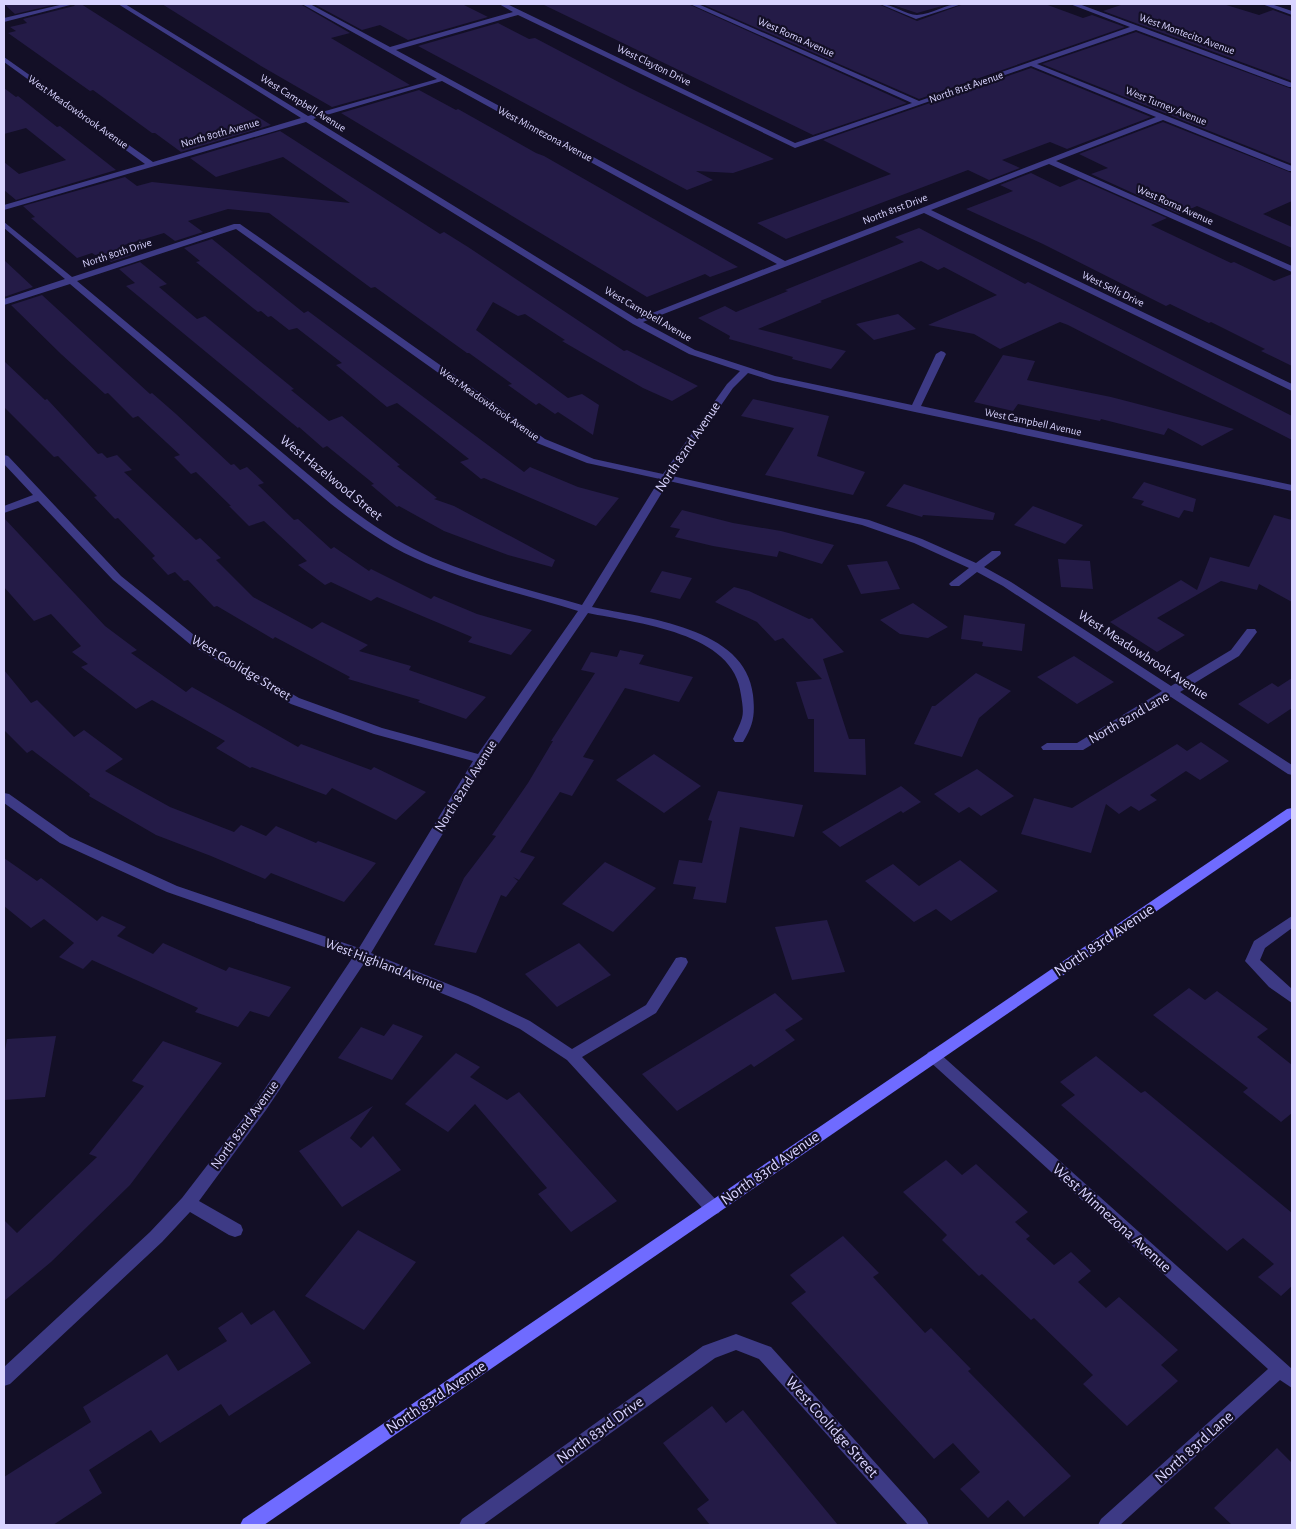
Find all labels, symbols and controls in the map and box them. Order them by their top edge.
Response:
street label: West Montecito Avenue [1138,12,1236,56]
street label: West Roma Avenue [756,15,836,59]
street label: West Clayton Drive [615,42,693,88]
street label: North 81st Avenue [928,69,1004,105]
street label: West Campbell Avenue [258,72,348,134]
street label: West Meadowbrook Avenue [26,73,130,151]
street label: West Turney Avenue [1124,85,1208,127]
street label: West Minnezona Avenue [496,104,594,164]
street label: North 80th Avenue [179,117,261,149]
street label: West Roma Avenue [1135,183,1215,227]
street label: North 81st Drive [861,192,929,226]
street label: North 80th Drive [81,237,153,269]
street label: West Sells Drive [1080,269,1146,309]
street label: West Campbell Avenue [602,285,694,343]
street label: West Meadowbrook Avenue [437,365,541,443]
street label: North 82nd Avenue [653,399,723,495]
street label: West Campbell Avenue [983,406,1083,438]
street label: West Hazelwood Street [277,433,385,524]
street label: West Meadowbrook Avenue [1075,608,1211,702]
street label: West Coolidge Street [189,633,294,704]
street label: North 82nd Lane [1086,689,1172,747]
street label: North 82nd Avenue [432,738,500,834]
street label: North 83rd Avenue [1051,901,1157,979]
street label: West Highland Avenue [323,936,445,994]
street label: North 82nd Avenue [208,1078,282,1172]
street label: North 83rd Avenue [718,1128,822,1208]
street label: West Minnezona Avenue [1049,1161,1175,1275]
street label: North 83rd Avenue [383,1358,489,1436]
street label: West Coolidge Street [783,1373,881,1481]
street label: North 83rd Drive [554,1393,646,1467]
street label: North 83rd Lane [1152,1408,1236,1486]

